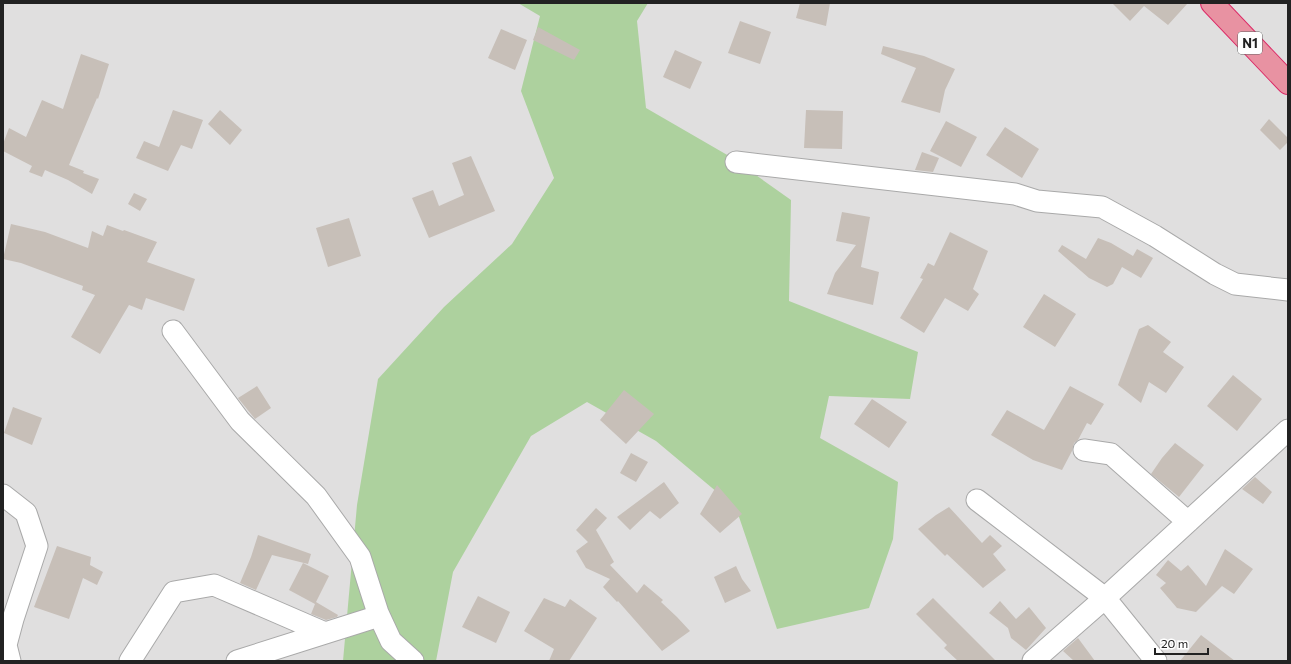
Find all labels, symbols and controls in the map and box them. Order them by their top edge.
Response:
road number: N1 [1238,32,1262,54]
scale bar [1155,630,1208,656]
text: 20 m [1161,636,1188,650]

